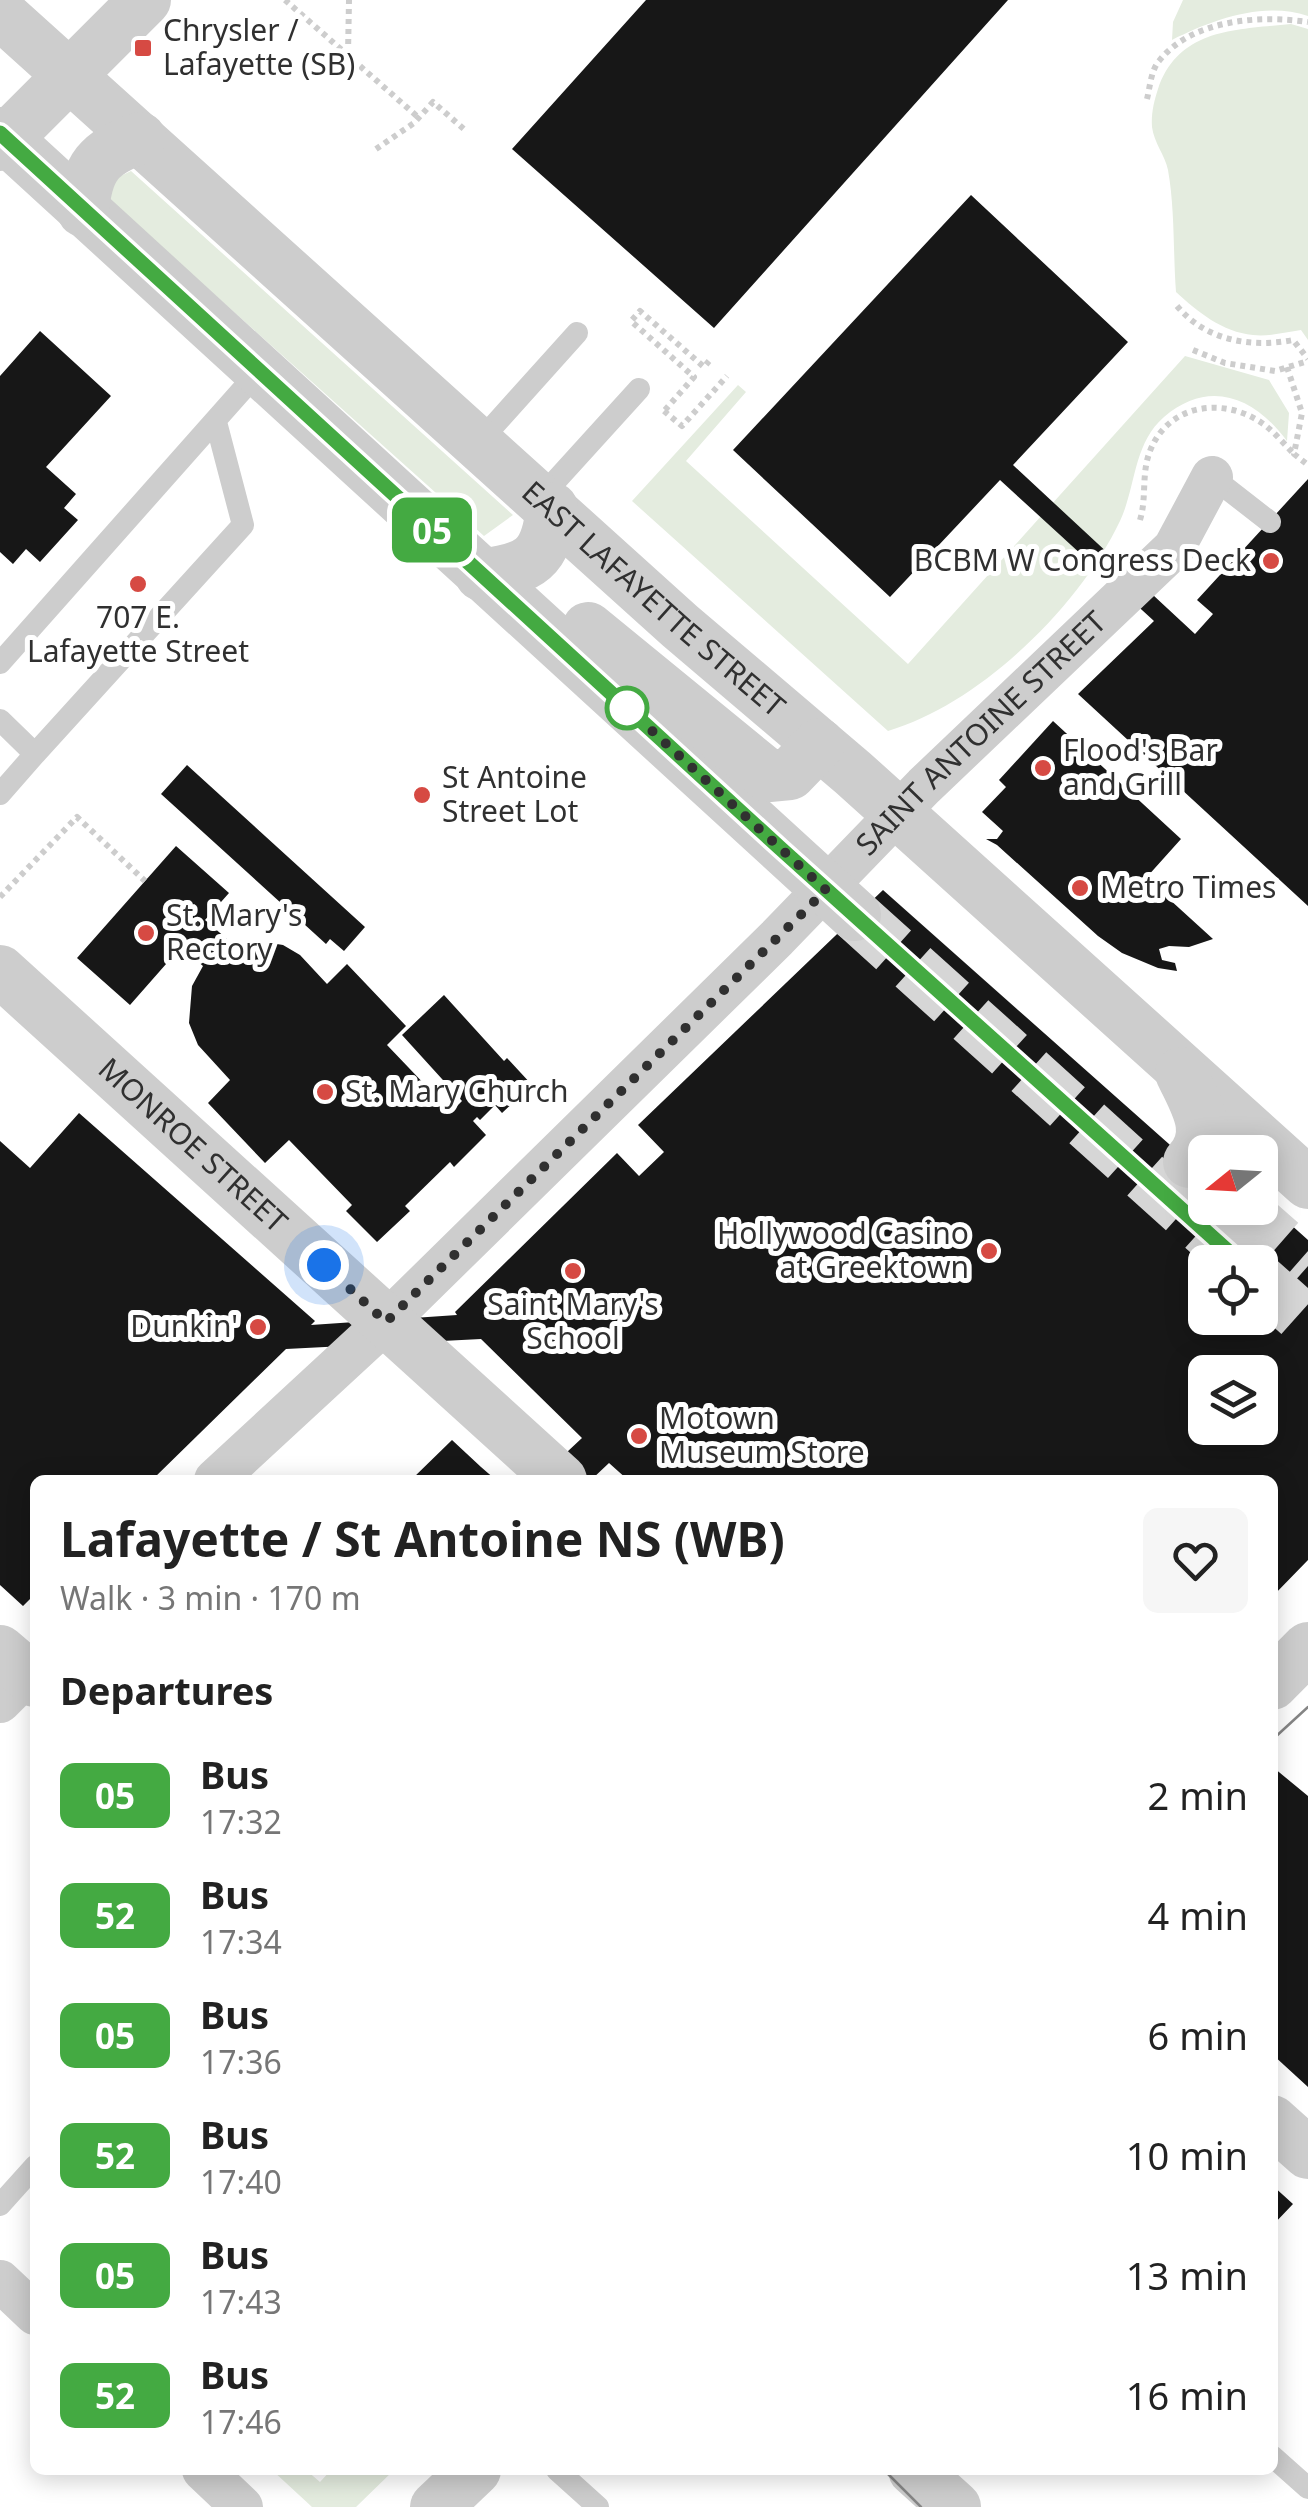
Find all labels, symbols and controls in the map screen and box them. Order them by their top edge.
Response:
place label: Chrysler / Lafayette (SB) [163,9,355,84]
marker: Chrysler / Lafayette (SB) [132,37,154,59]
street label: EAST LAFAYETTE STREET [514,471,795,726]
line badge: 05 [387,498,477,562]
text: 05 [412,507,452,554]
place label: BCBM W Congress Deck [914,539,1251,580]
marker: BCBM W Congress Deck [1260,550,1282,572]
marker: 707 E. Lafayette Street [127,573,149,595]
place label: 707 E. Lafayette Street [27,596,249,671]
street label: SAINT ANTOINE STREET [846,601,1115,863]
unlabelled marker [606,687,648,729]
place label: Flood's Bar and Grill [1063,729,1218,804]
place label: St Antoine Street Lot [442,756,587,831]
marker: Flood's Bar and Grill [1032,757,1054,779]
marker: St Antoine Street Lot [411,784,433,806]
place label: Metro Times [1100,866,1276,907]
marker: Metro Times [1069,877,1091,899]
place label: St. Mary's Rectory [166,894,302,969]
marker: St. Mary's Rectory [135,922,157,944]
street label: MONROE STREET [90,1048,297,1241]
place label: St. Mary Church [345,1070,568,1111]
marker: St. Mary Church [314,1081,336,1103]
north arrow [1188,1135,1278,1225]
map controls [1188,1135,1278,1445]
place label: Hollywood Casino at Greektown [717,1212,969,1287]
your location [299,1240,349,1290]
marker: Hollywood Casino at Greektown [978,1240,1000,1262]
button: locate [1188,1245,1278,1335]
marker: Saint Mary's School [562,1260,584,1282]
place label: Saint Mary's School [487,1283,659,1358]
place label: Dunkin' [130,1305,238,1346]
marker: Dunkin' [247,1316,269,1338]
button: layers [1188,1355,1278,1445]
place label: Motown Museum Store [659,1397,865,1472]
marker: Motown Museum Store [628,1425,650,1447]
text: Lafayette / St Antoine NS (WB) [60,1506,785,1571]
button: heart [1143,1508,1248,1613]
text: Walk · 3 min · 170 m [60,1576,361,1619]
text: Departures [60,1664,273,1716]
text: Bus [200,1748,269,1800]
text: 2 min [1148,1769,1248,1821]
text: 05 [95,1772,135,1819]
text: 17:32 [200,1800,282,1843]
text: Bus [200,1868,269,1920]
text: 4 min [1148,1889,1248,1941]
text: 52 [95,1892,135,1939]
text: 17:34 [200,1920,282,1963]
text: Bus [200,1988,269,2040]
text: 6 min [1148,2009,1248,2061]
text: 05 [95,2012,135,2059]
text: 17:36 [200,2040,282,2083]
text: Bus [200,2108,269,2160]
text: 10 min [1126,2129,1248,2181]
text: 52 [95,2132,135,2179]
text: 17:40 [200,2160,282,2203]
text: Bus [200,2228,269,2280]
text: 13 min [1126,2249,1248,2301]
text: 05 [95,2252,135,2299]
text: 17:43 [200,2280,282,2323]
text: Bus [200,2348,269,2400]
text: 16 min [1126,2369,1248,2421]
text: 52 [95,2372,135,2419]
text: 17:46 [200,2400,282,2443]

